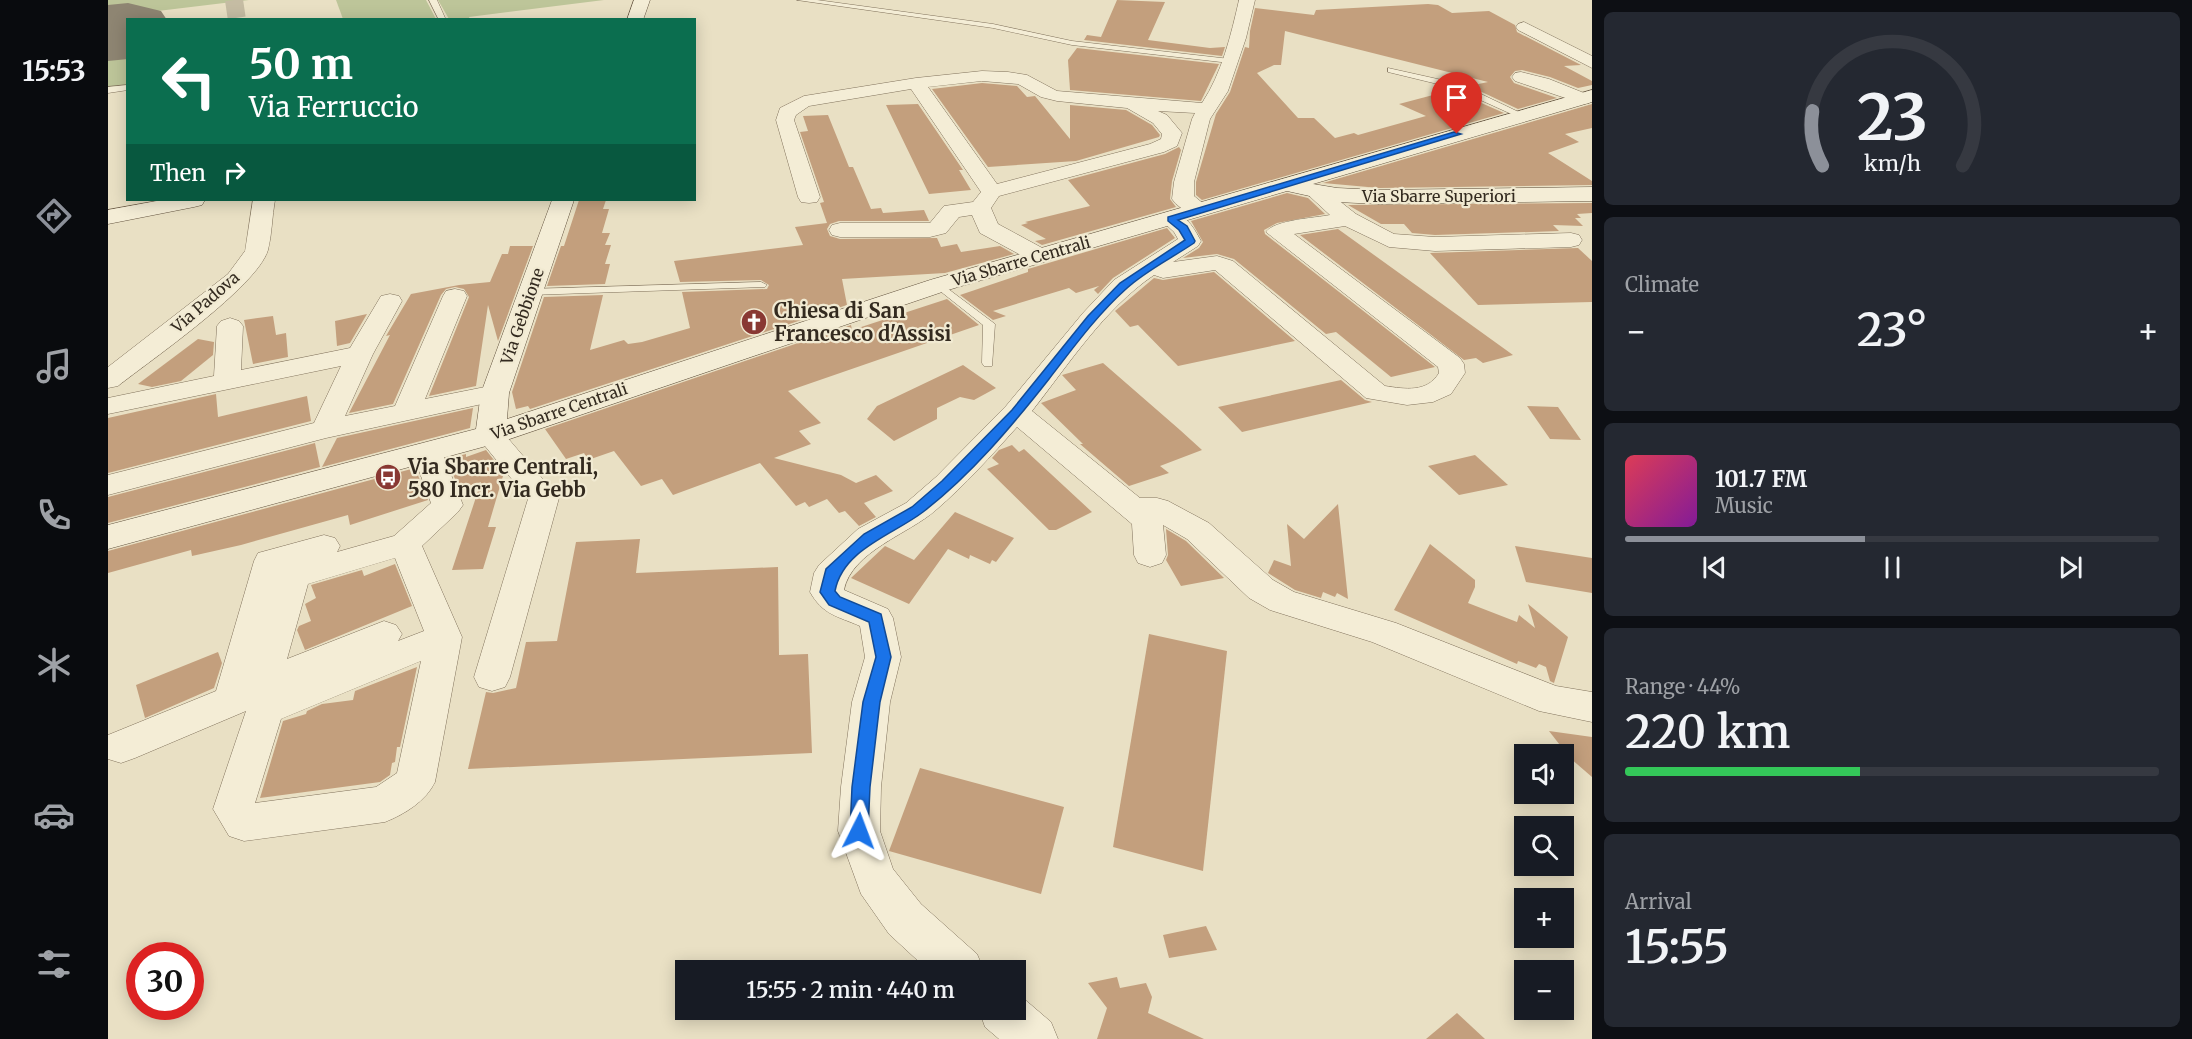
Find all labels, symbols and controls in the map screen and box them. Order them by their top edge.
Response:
text: 50 m [249,38,353,90]
icon: left [150,42,228,120]
text: 15:53 [22,54,86,88]
pin [1431,72,1482,134]
text: 23 [1857,79,1927,157]
icon: arrive [1440,81,1473,114]
text: Via Ferruccio [249,90,418,124]
text: km/h [1864,150,1920,177]
icon: right [218,156,251,189]
text: Then [150,159,206,187]
street label: Via Sbarre Superiori [1361,186,1516,206]
icon: directions [33,195,75,237]
street label: Via Sbarre Centrali [948,232,1093,291]
street label: Via Gebbione [496,265,548,368]
street label: Via Padova [166,267,243,338]
text: Climate [1625,272,1699,297]
place label: Chiesa di San Francesco d'Assisi [774,298,952,346]
text: 23° [1857,302,1927,358]
church icon: Chiesa di San Francesco d'Assisi [739,307,769,337]
text: − [1625,311,1647,352]
text: + [2137,311,2159,352]
icon: music [33,345,75,387]
street label: Via Sbarre Centrali [487,378,630,444]
place label: Via Sbarre Centrali, 580 Incr. Via Gebb [407,454,598,502]
bus stop icon: Via Sbarre Centrali, 580 Incr. Via Gebb [373,462,403,492]
text: 101.7 FM [1715,465,1807,493]
text: Music [1715,493,1773,518]
icon: phone [33,494,75,536]
icon: previous [1698,551,1731,584]
icon: pause [1876,551,1909,584]
icon: next [2054,551,2087,584]
icon: climate [33,644,75,686]
text: Range · 44% [1625,674,1740,699]
text: 220 km [1625,704,1790,760]
map controls [1514,744,1574,1020]
button: sound [1514,744,1574,804]
icon: car [33,794,75,836]
position arrow [827,799,891,863]
button: search [1514,816,1574,876]
button: + [1514,888,1574,948]
text: Arrival [1625,889,1692,914]
text: 15:55 [1625,919,1729,975]
speed limit sign: 30 [126,942,204,1020]
icon: filters [33,943,75,985]
button: − [1514,960,1574,1020]
text: 15:55 · 2 min · 440 m [746,976,955,1004]

